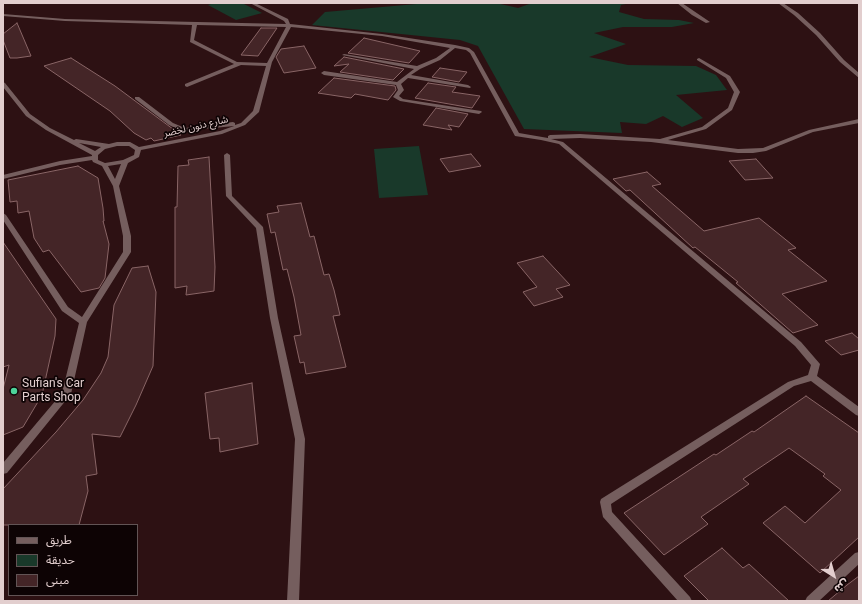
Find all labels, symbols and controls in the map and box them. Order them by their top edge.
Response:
street label: شارع دنون لخضر [163,114,229,140]
place label: Sufian's Car Parts Shop [22,377,84,405]
marker: Sufian's Car Parts Shop [9,386,19,396]
legend [8,524,138,596]
text: طريق [46,533,72,547]
text: حديقة [46,553,75,567]
north arrow [814,556,854,596]
text: مبنى [46,573,69,587]
text: ش [832,576,851,596]

